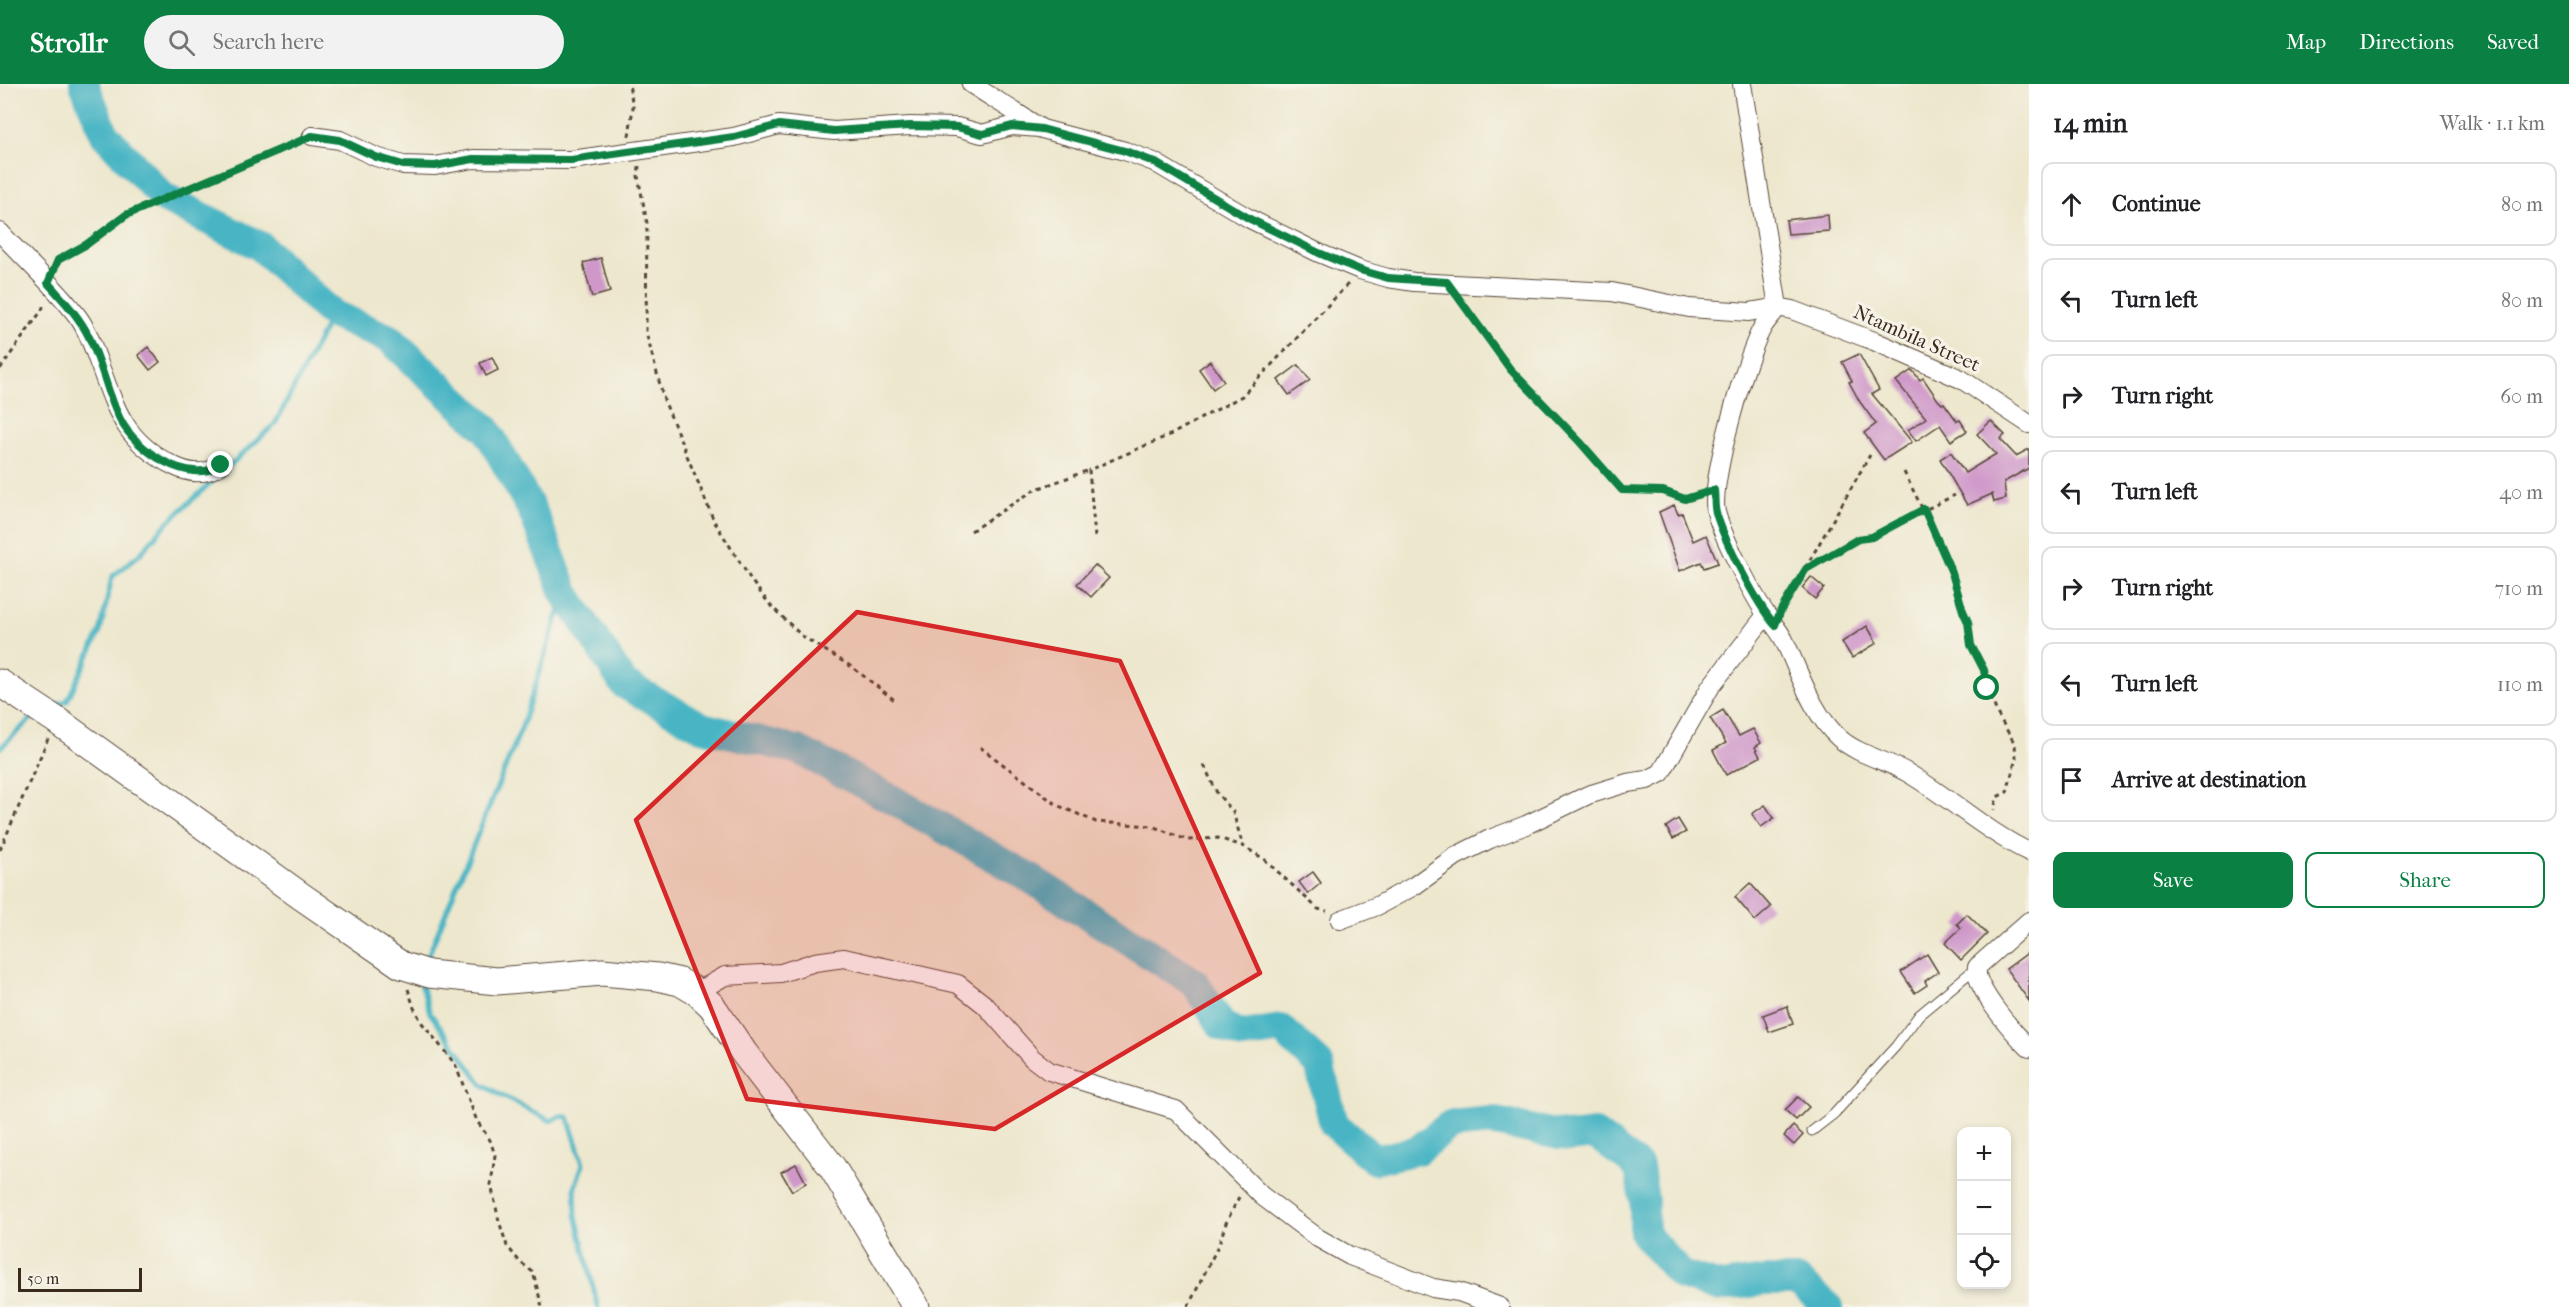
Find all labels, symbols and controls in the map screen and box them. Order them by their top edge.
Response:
search box [144,15,564,69]
text: Strollr [30,26,108,59]
icon: search [165,26,198,59]
text: Search here [213,29,324,55]
text: Map [2286,30,2326,54]
text: Directions [2359,30,2454,54]
text: Saved [2487,30,2539,54]
text: 14 min [2053,108,2128,139]
text: Walk · 1.1 km [2440,112,2545,135]
icon: ahead [2055,188,2088,221]
text: Continue [2112,191,2201,217]
text: 80 m [2501,193,2543,216]
icon: left [2055,284,2088,317]
text: Turn left [2112,287,2198,313]
text: 80 m [2501,289,2543,312]
street label: Ntambila Street [1850,300,1984,377]
icon: right [2055,380,2088,413]
text: Turn right [2112,383,2213,409]
text: 60 m [2500,385,2543,408]
route end [207,451,233,477]
icon: left [2055,476,2088,509]
text: Turn left [2112,479,2198,505]
text: 40 m [2499,481,2543,504]
icon: right [2055,572,2088,605]
text: Turn right [2112,575,2213,601]
text: 710 m [2494,577,2543,600]
icon: left [2055,668,2088,701]
text: Turn left [2112,671,2198,697]
text: 110 m [2497,673,2543,696]
route start [1973,674,1999,700]
icon: arrive [2055,764,2088,797]
text: Arrive at destination [2112,767,2306,793]
button: Save [2053,852,2293,908]
button: Share [2305,852,2545,908]
map controls [1957,1127,2011,1289]
button: + [1957,1127,2011,1181]
button: − [1957,1181,2011,1235]
button: locate [1957,1235,2011,1289]
scale bar [18,1265,142,1292]
text: 50 m [27,1269,59,1288]

